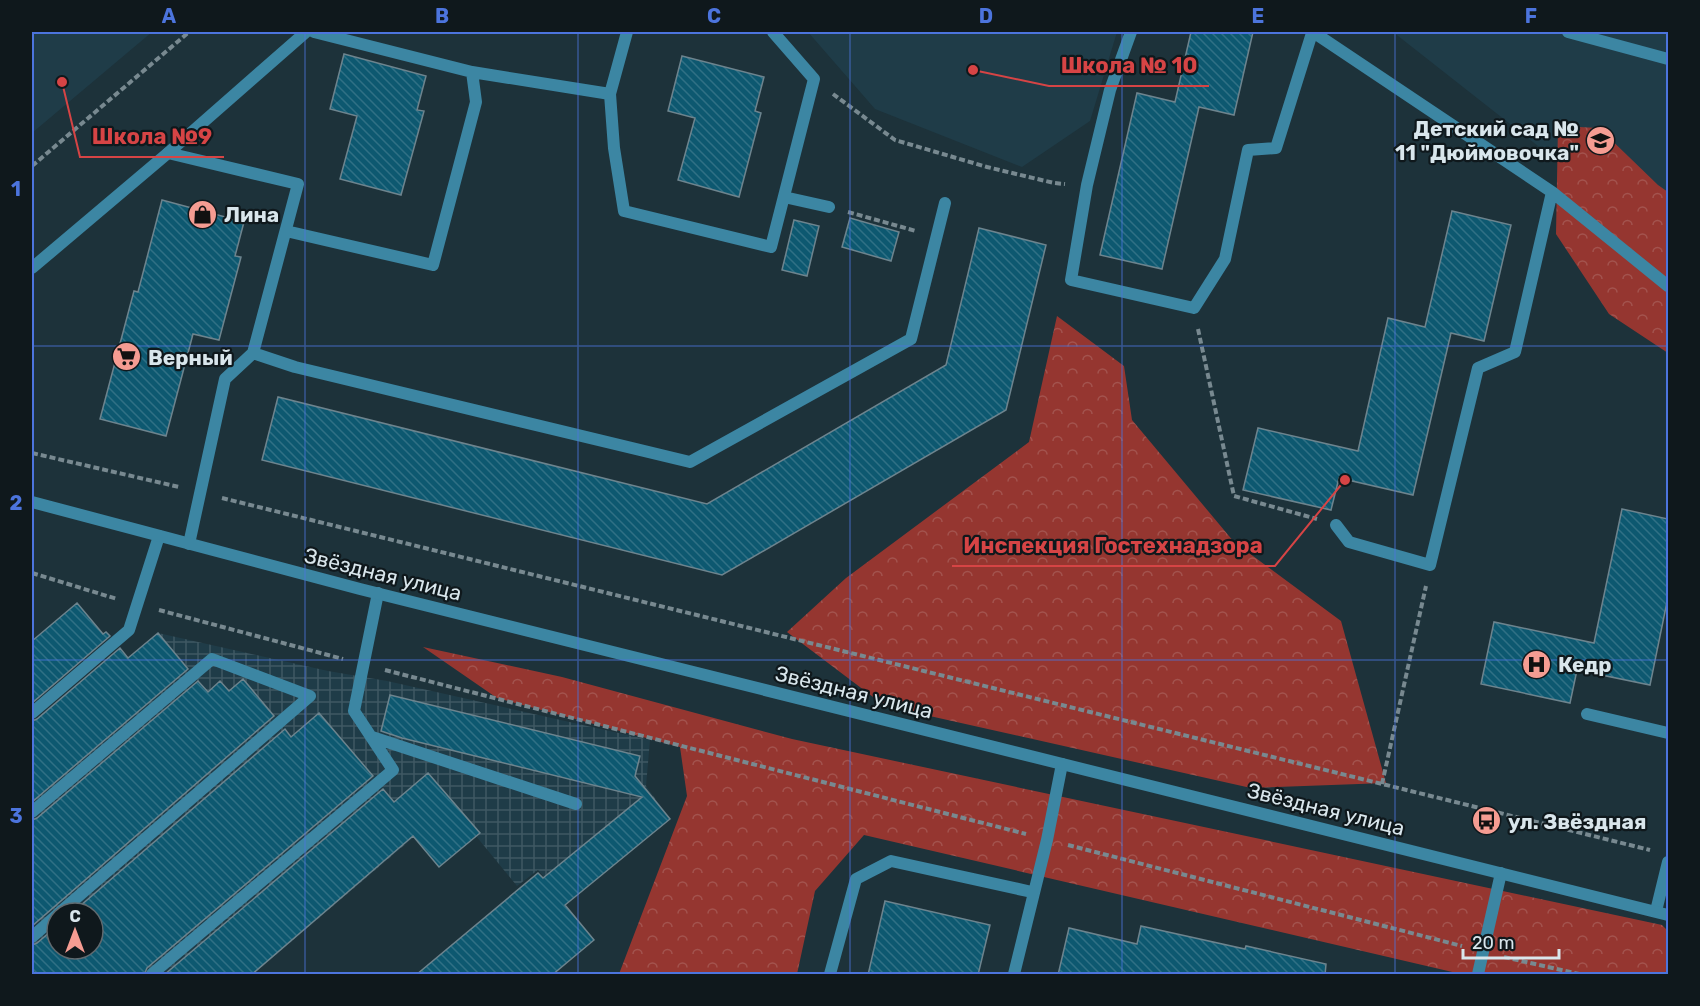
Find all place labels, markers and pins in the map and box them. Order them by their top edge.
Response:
callout: Школа № 10 [1049,46,1209,86]
place label: Детский сад № 11 "Дюймовочка" [1395,116,1579,165]
callout: Школа №9 [80,117,224,157]
school or university icon: Детский сад № 11 "Дюймовочка" [1584,124,1616,156]
shop icon: Лина [187,198,219,230]
place label: Лина [224,202,279,227]
supermarket icon: Верный [111,341,143,373]
place label: Верный [148,345,233,370]
callout: Инспекция Гостехнадзора [952,526,1275,566]
hospital icon: Кедр [1521,648,1553,680]
place label: Кедр [1558,652,1612,677]
bus stop icon: ул. Звёздная [1471,805,1503,837]
place label: ул. Звёздная [1508,809,1647,834]

